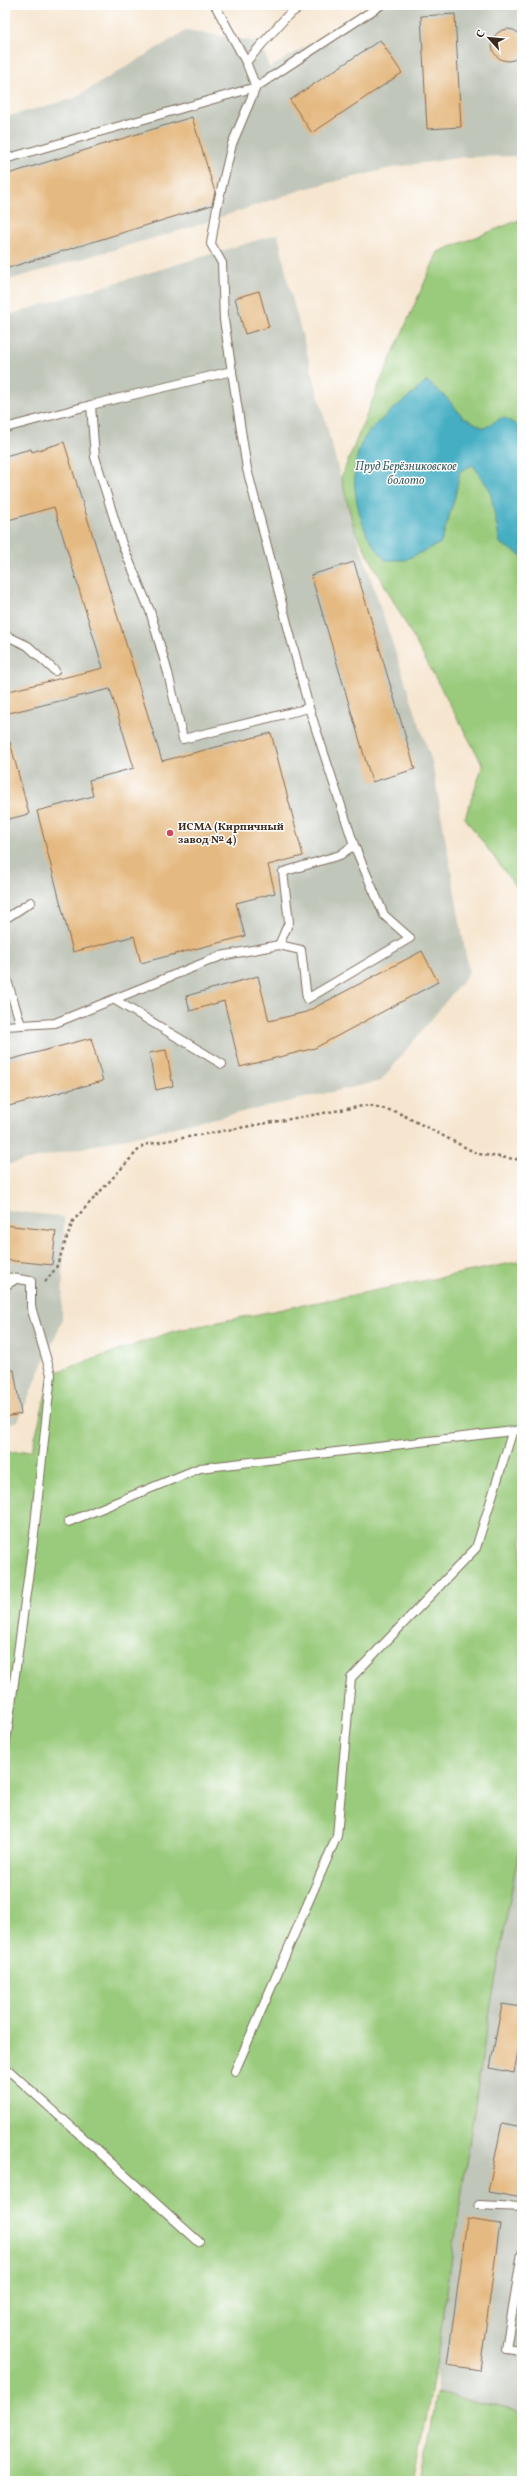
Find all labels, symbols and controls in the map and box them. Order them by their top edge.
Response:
north arrow [469,18,509,58]
text: С [473,28,490,41]
water label: Пруд Берёзниковское болото [355,459,457,489]
place label: ИСМА (Кирпичный завод № 4) [178,820,284,848]
marker: ИСМА (Кирпичный завод № 4) [165,828,175,838]

